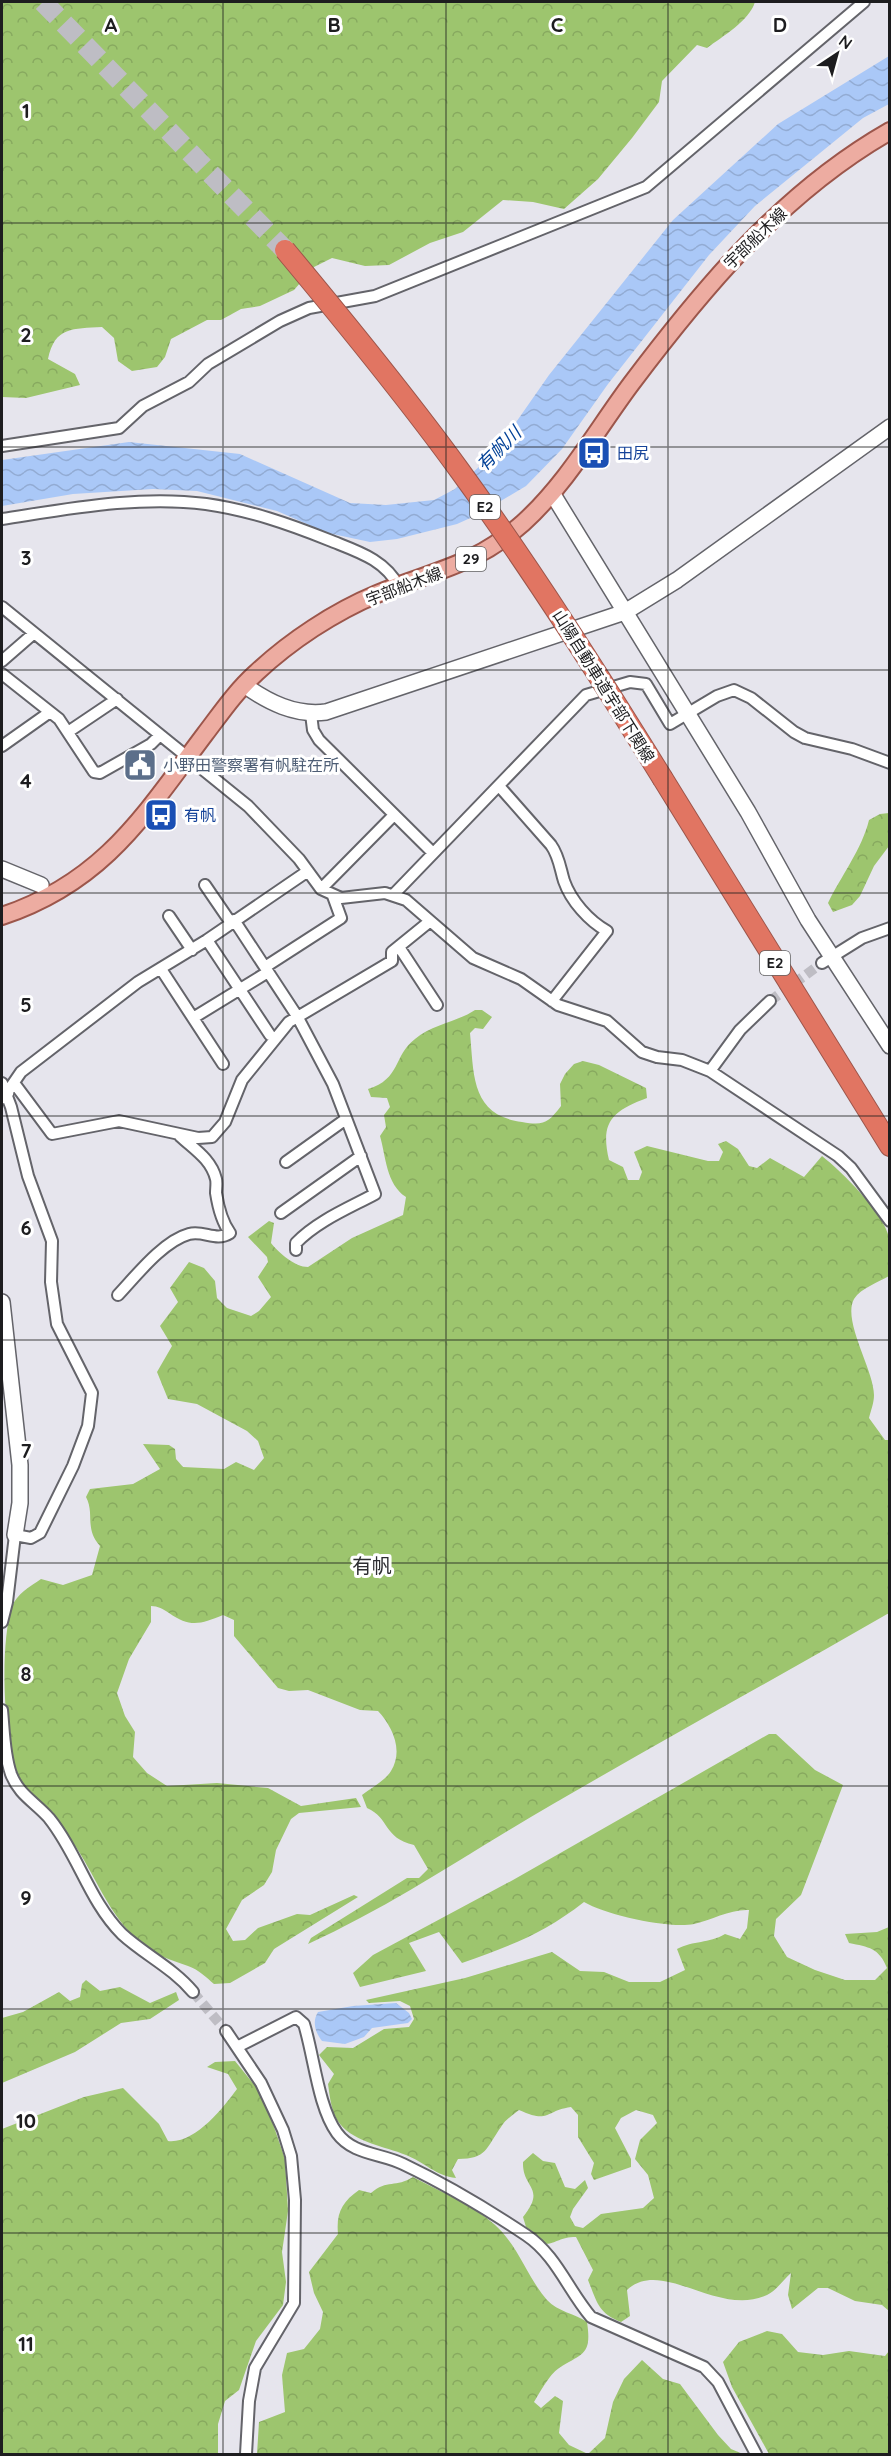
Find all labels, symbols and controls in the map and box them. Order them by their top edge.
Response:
text: A [105,12,118,37]
text: B [327,12,341,37]
text: C [551,12,564,37]
text: D [773,12,787,37]
north arrow [807,24,867,84]
text: N [835,30,856,53]
text: 1 [22,98,30,123]
street label: 宇部船木線 [719,203,791,273]
text: 2 [20,322,32,347]
water label: 有帆川 [471,420,527,476]
bus stop icon: 田尻 [576,435,612,471]
place label: 田尻 [617,443,649,463]
road number: E2 [470,495,500,519]
text: 3 [21,545,31,570]
road number: 29 [456,547,486,571]
street label: 宇部船木線 [363,562,445,610]
street label: 山陽自動車道宇部下関線 [549,606,659,766]
public building icon: 小野田警察署有帆駐在所 [122,747,158,783]
place label: 小野田警察署有帆駐在所 [163,755,339,775]
text: 4 [20,768,32,793]
bus stop icon: 有帆 [143,797,179,833]
place label: 有帆 [184,805,216,825]
road number: E2 [760,951,790,975]
text: 5 [20,992,32,1017]
text: 6 [20,1215,32,1240]
text: 7 [21,1438,32,1463]
district label: 有帆 [352,1553,392,1578]
text: 8 [21,1661,32,1686]
text: 9 [20,1885,32,1910]
text: 10 [16,2108,36,2133]
text: 11 [18,2331,34,2356]

